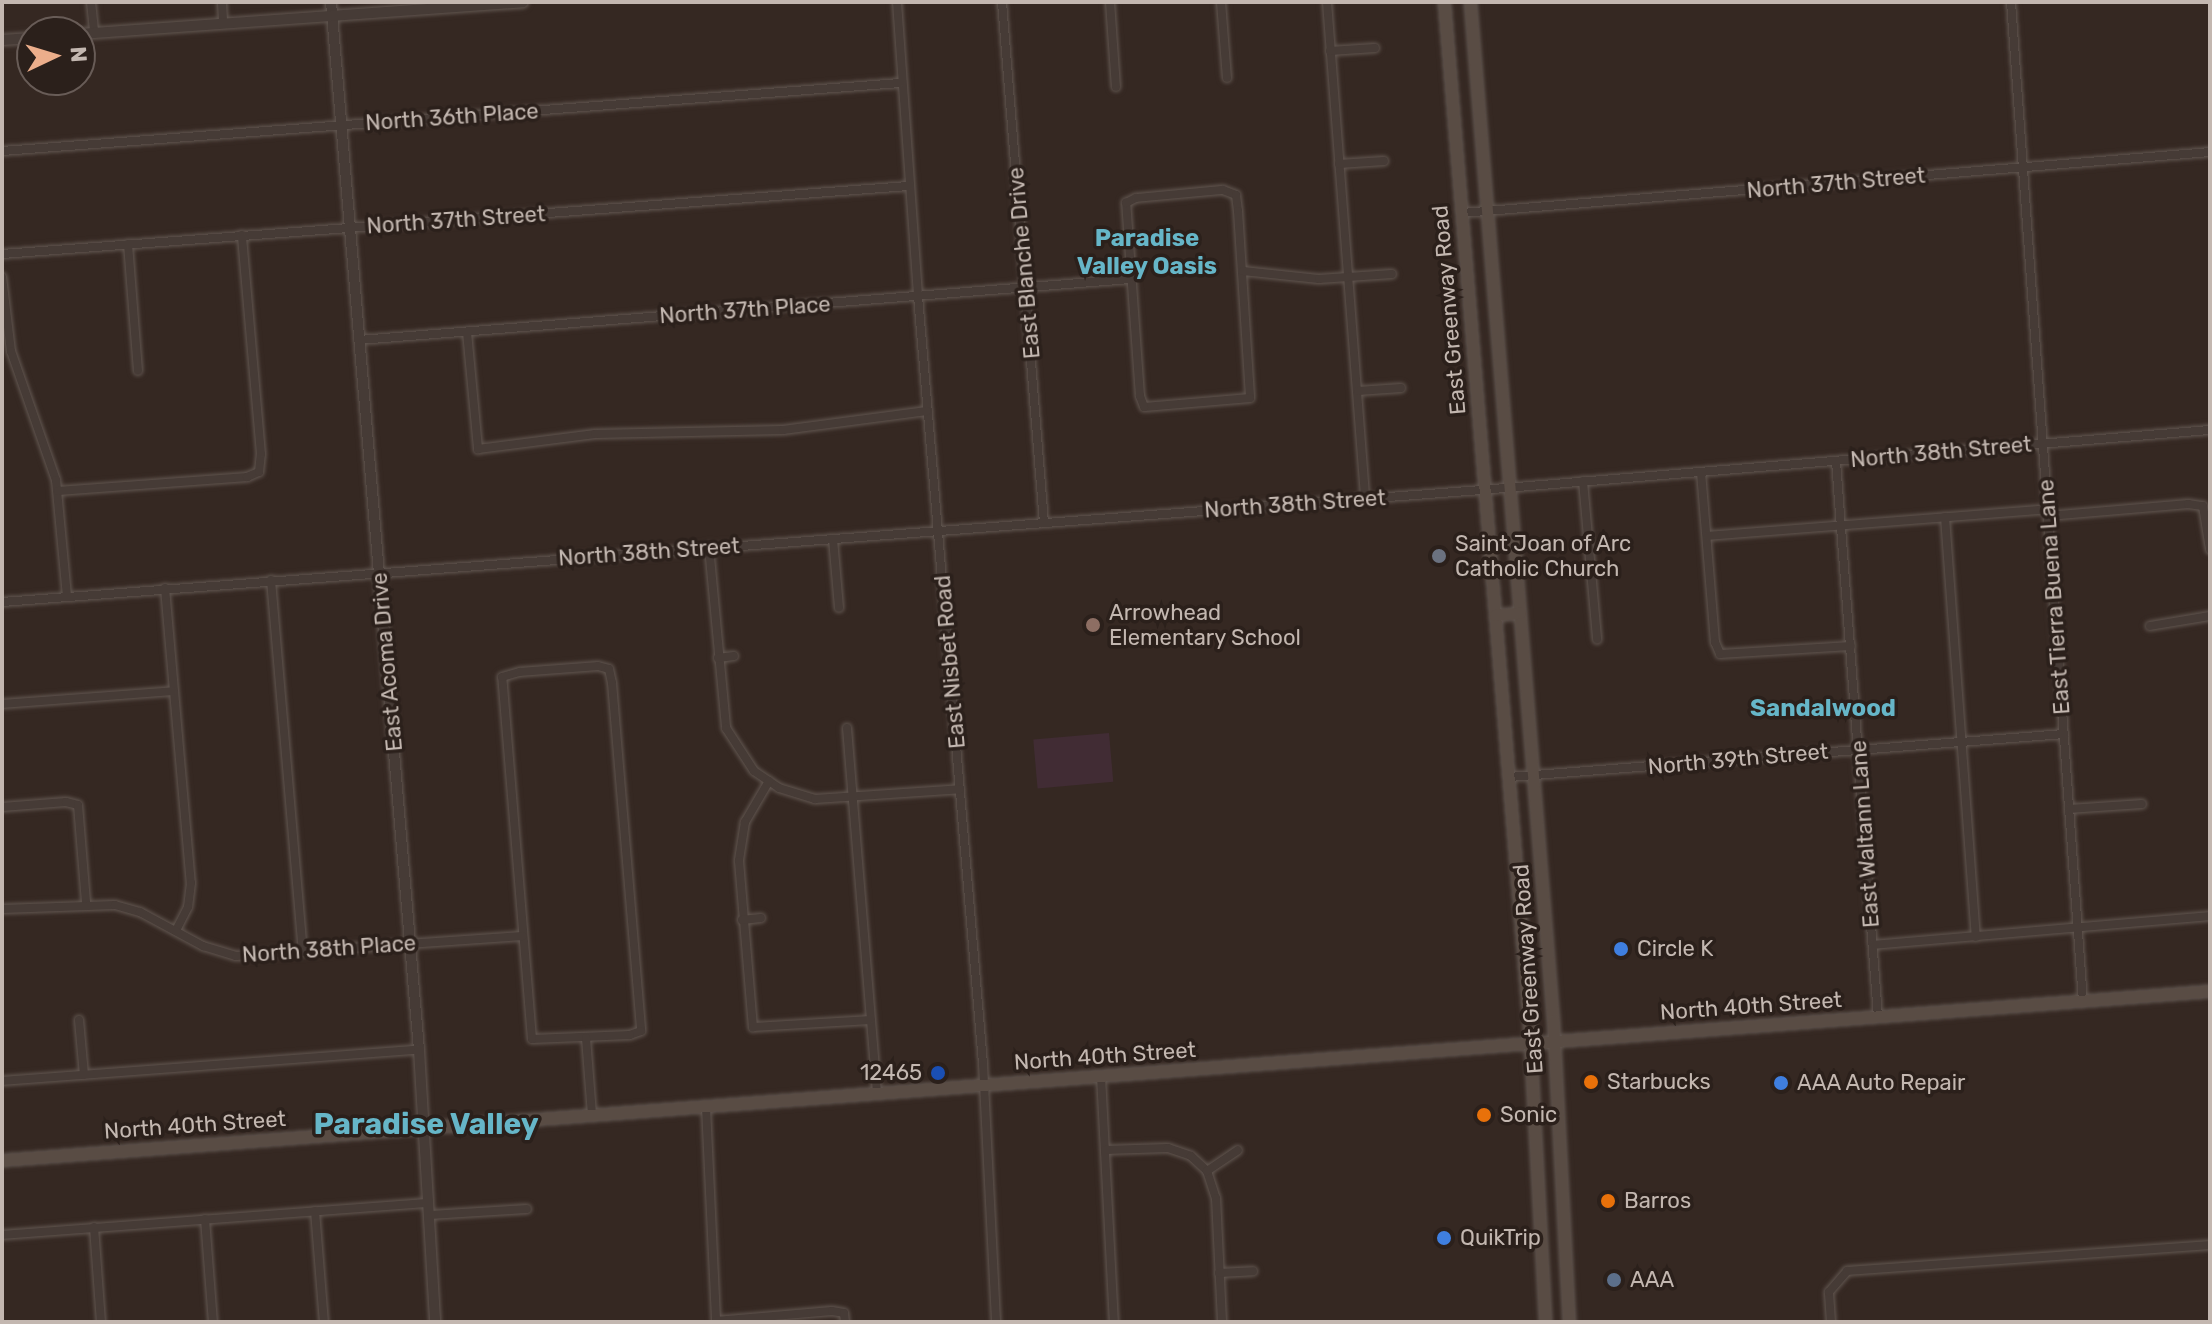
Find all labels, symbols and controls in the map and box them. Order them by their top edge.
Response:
north arrow [16,16,96,96]
text: N [64,46,92,63]
street label: North 36th Place [364,98,540,136]
street label: North 37th Street [1746,162,1926,204]
street label: East Blanche Drive [1002,166,1046,360]
street label: North 37th Street [366,201,546,239]
street label: East Greenway Road [1427,204,1471,416]
district label: Paradise Valley Oasis [1077,225,1217,281]
street label: North 37th Place [658,291,832,329]
street label: North 38th Street [1849,431,2033,473]
street label: East Tierra Buena Lane [2033,478,2075,716]
street label: North 38th Street [1203,484,1387,524]
place label: Saint Joan of Arc Catholic Church [1455,530,1632,582]
street label: North 38th Street [557,532,741,572]
marker: Saint Joan of Arc Catholic Church [1430,547,1448,565]
street label: East Acoma Drive [366,571,408,753]
street label: East Nisbet Road [929,574,971,750]
place label: Arrowhead Elementary School [1109,599,1302,650]
marker: Arrowhead Elementary School [1084,616,1102,634]
district label: Sandalwood [1750,695,1896,723]
street label: North 39th Street [1647,738,1829,780]
street label: East Waltann Lane [1845,739,1885,929]
street label: East Greenway Road [1507,863,1549,1075]
street label: North 38th Place [241,930,417,968]
place label: Circle K [1637,936,1714,962]
marker: Circle K [1612,940,1630,958]
street label: North 40th Street [1659,986,1843,1026]
street label: North 40th Street [1013,1036,1197,1076]
place label: 12465 [860,1060,922,1086]
marker: 12465 [929,1064,947,1082]
place label: Starbucks [1607,1069,1711,1095]
place label: AAA Auto Repair [1797,1070,1967,1096]
marker: Starbucks [1582,1073,1600,1091]
marker: AAA Auto Repair [1772,1074,1790,1092]
place label: Sonic [1500,1102,1557,1128]
street label: North 40th Street [103,1105,287,1145]
district label: Paradise Valley [313,1106,539,1142]
marker: Sonic [1475,1106,1493,1124]
place label: Barros [1624,1188,1691,1214]
marker: Barros [1599,1192,1617,1210]
place label: QuikTrip [1460,1225,1541,1251]
marker: QuikTrip [1435,1229,1453,1247]
place label: AAA [1630,1267,1674,1293]
marker: AAA [1605,1271,1623,1289]

